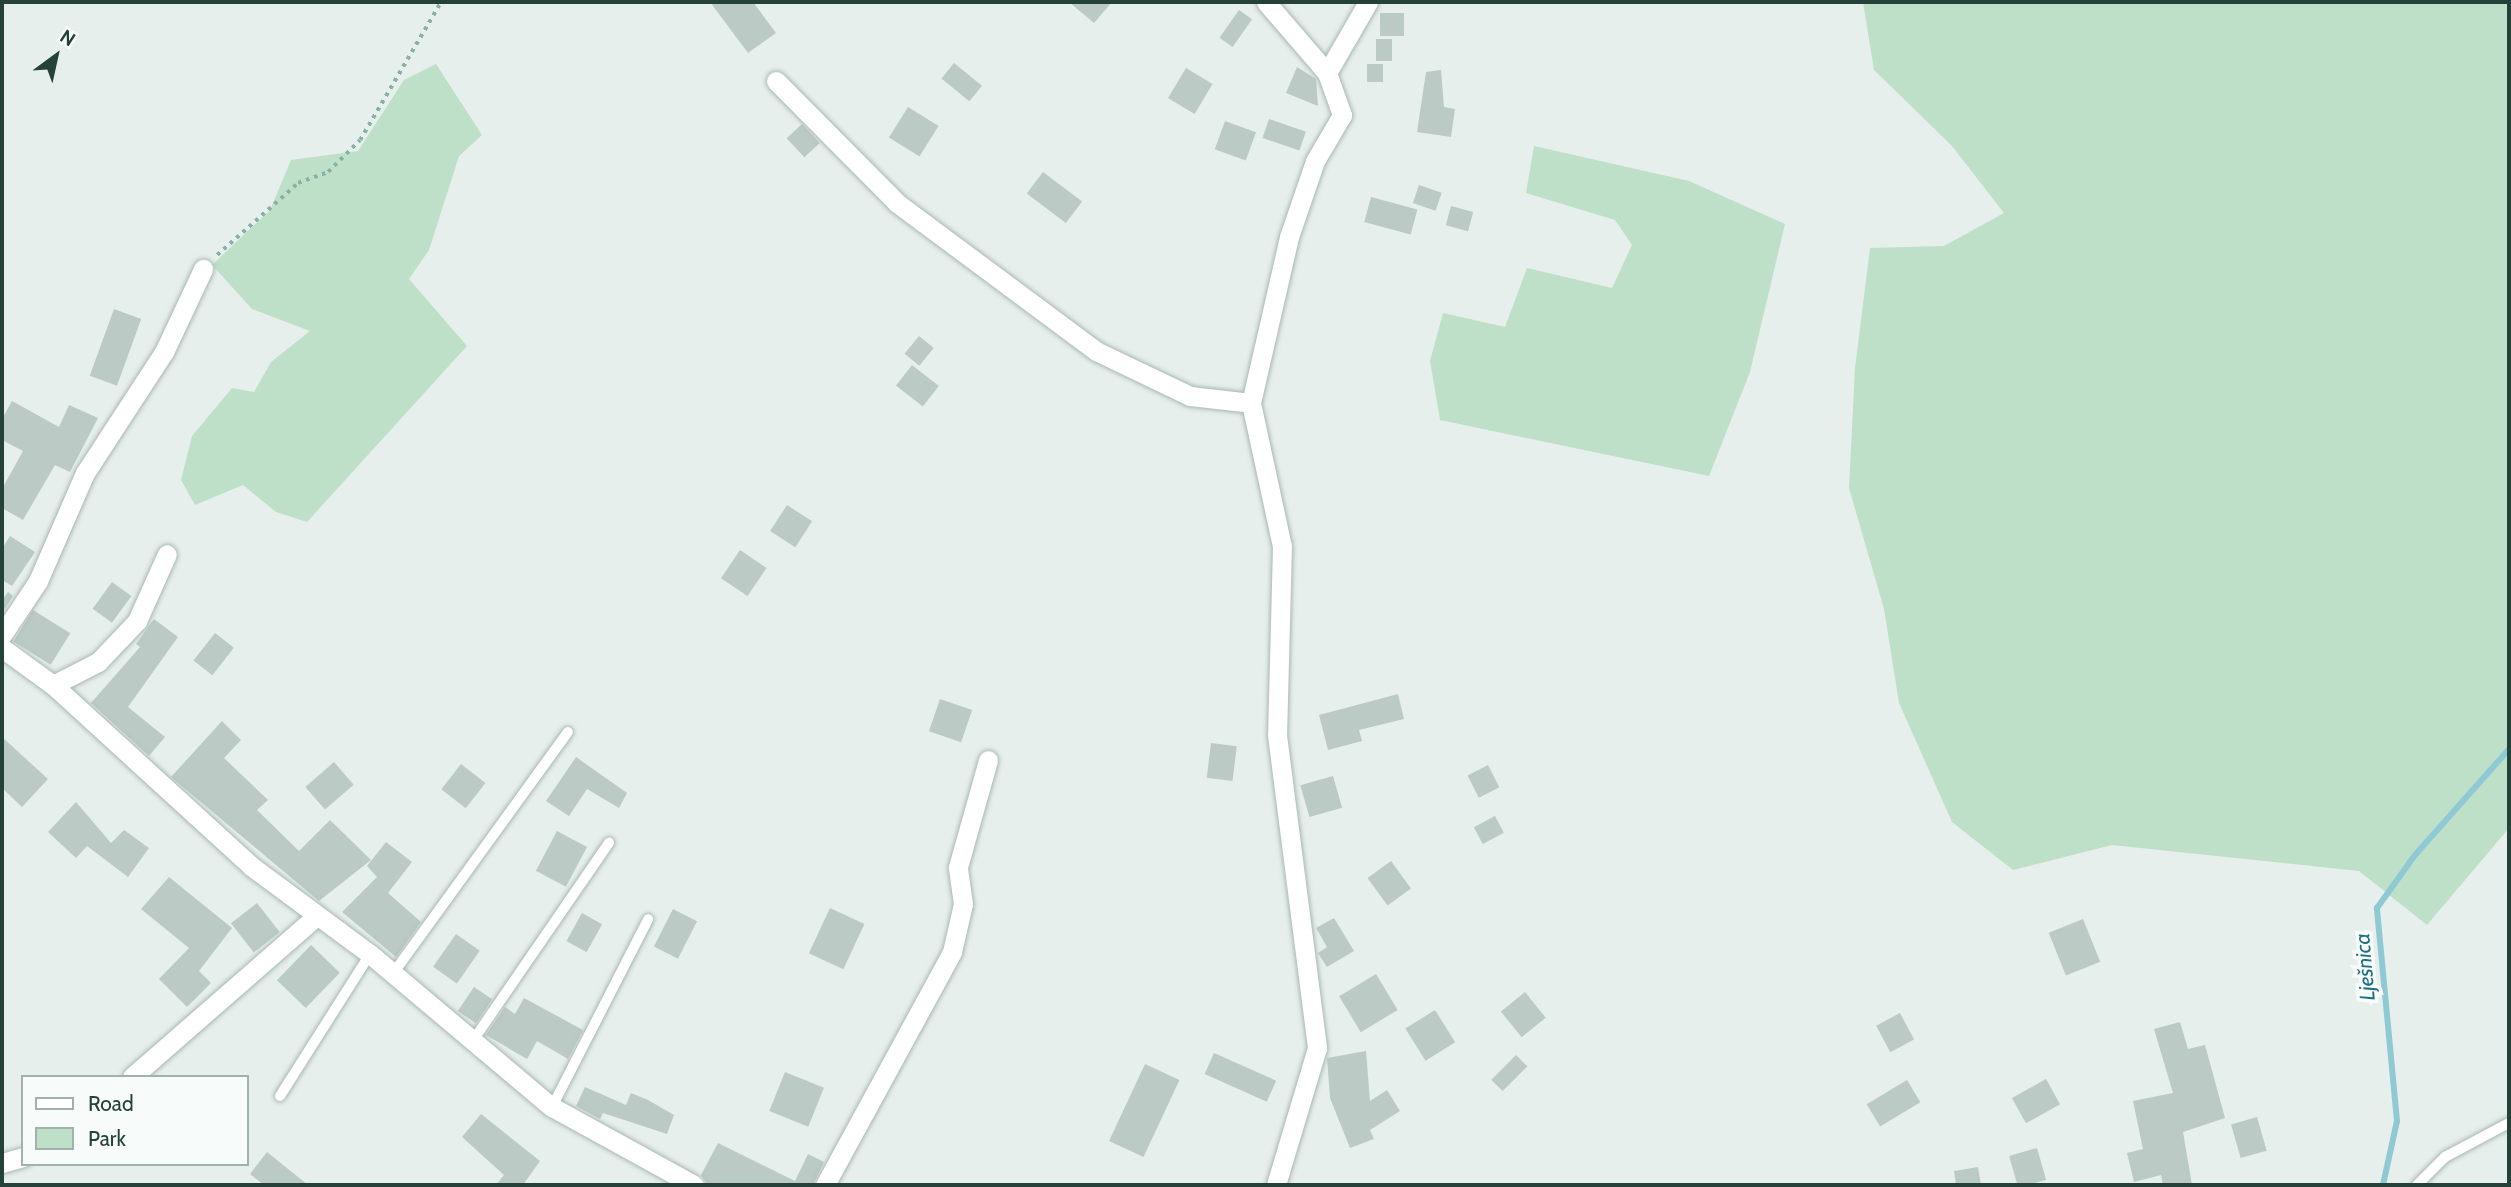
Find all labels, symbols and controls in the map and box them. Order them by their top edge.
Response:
north arrow [21,21,91,91]
text: N [56,25,80,51]
water label: Lješnica [2350,932,2380,1002]
legend [21,1075,248,1166]
text: Road [88,1091,134,1116]
text: Park [88,1126,126,1151]

